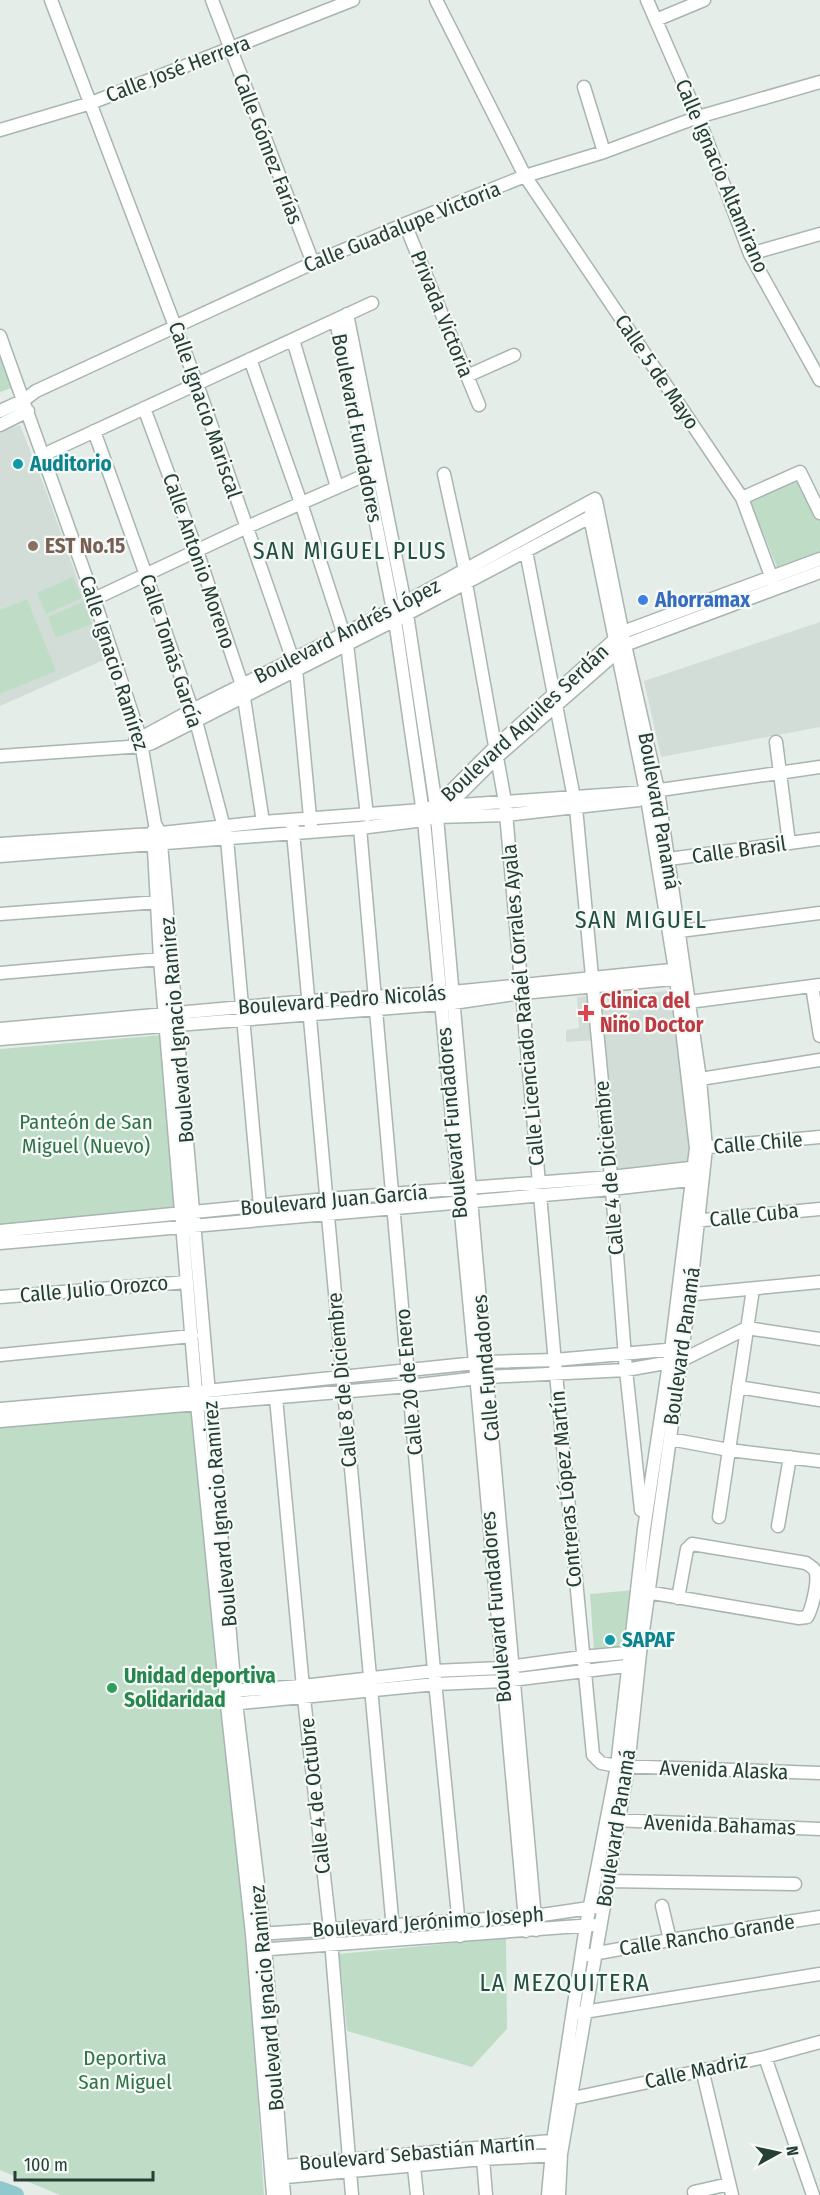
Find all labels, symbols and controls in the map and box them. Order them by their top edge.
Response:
street label: Calle José Herrera [102,30,254,108]
street label: Calle Gómez Farías [227,70,309,228]
street label: Calle Ignacio Altamirano [669,75,775,277]
street label: Calle Guadalupe Victoria [300,176,504,278]
street label: Privada Victoria [405,247,479,381]
street label: Calle 5 de Mayo [609,310,705,434]
street label: Calle Ignacio Mariscal [163,318,248,502]
street label: Boulevard Fundadores [326,331,388,525]
place label: Auditorio [29,451,112,477]
marker: Auditorio [11,457,25,471]
street label: Calle Antonio Moreno [157,470,241,652]
place label: EST No.15 [45,533,125,559]
district label: SAN MIGUEL PLUS [253,537,447,565]
marker: EST No.15 [26,539,40,553]
street label: Calle Tomás García [134,571,208,731]
street label: Calle Ignacio Ramírez [74,572,154,754]
street label: Boulevard Andrés López [250,573,444,689]
place label: Ahorramax [654,587,751,613]
marker: Ahorramax [636,593,650,607]
street label: Boulevard Aquiles Serdán [436,638,614,808]
street label: Boulevard Panamá [632,730,686,892]
street label: Calle Brasil [690,830,788,869]
street label: Calle Licenciado Rafaél Corrales Ayala [496,843,550,1167]
district label: SAN MIGUEL [575,906,707,934]
street label: Boulevard Ignacio Ramirez [154,916,200,1144]
street label: Boulevard Pedro Nicolás [237,980,447,1020]
place label: Clinica del Niño Doctor [600,988,704,1038]
marker: Clinica del Niño Doctor [577,1004,595,1022]
street label: Boulevard Fundadores [431,1026,473,1220]
street label: Calle 4 de Diciembre [588,1080,630,1256]
park label: Panteón de San Miguel (Nuevo) [19,1109,153,1159]
street label: Calle Chile [712,1126,804,1160]
street label: Boulevard Juan García [239,1179,429,1221]
street label: Calle Cuba [708,1197,800,1233]
street label: Boulevard Panamá [658,1265,706,1427]
street label: Calle Julio Orozco [19,1270,169,1308]
street label: Calle 8 de Diciembre [321,1291,363,1469]
street label: Calle Fundadores [467,1294,505,1442]
street label: Calle 20 de Enero [390,1307,428,1457]
street label: Contreras López Martín [544,1390,588,1588]
street label: Boulevard Ignacio Ramirez [197,1400,243,1628]
street label: Boulevard Fundadores [475,1510,517,1704]
place label: SAPAF [622,1627,676,1653]
marker: SAPAF [603,1633,617,1647]
place label: Unidad deportiva Solidaridad [124,1663,276,1713]
marker: Unidad deportiva Solidaridad [105,1681,119,1695]
street label: Calle 4 de Octubre [294,1717,336,1875]
street label: Boulevard Panamá [591,1747,641,1909]
street label: Avenida Alaska [659,1755,789,1785]
street label: Avenida Bahamas [644,1809,796,1841]
street label: Boulevard Ignacio Ramirez [244,1884,290,2112]
street label: Boulevard Jerónimo Joseph [311,1901,545,1943]
street label: Calle Rancho Grande [617,1908,797,1962]
district label: LA MEZQUITERA [480,1969,650,1997]
park label: Deportiva San Miguel [78,2045,172,2095]
street label: Calle Madriz [642,2047,750,2095]
north arrow [748,2123,808,2183]
street label: Boulevard Sebastián Martín [298,2130,536,2176]
scale bar [15,2144,153,2182]
text: N [782,2145,802,2157]
text: 100 m [24,2154,68,2176]

